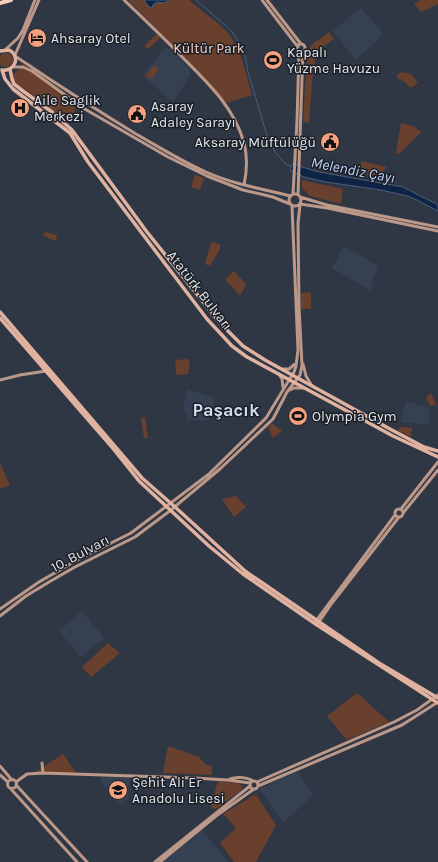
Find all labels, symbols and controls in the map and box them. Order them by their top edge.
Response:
hotel icon: Ahsaray Otel [26,27,48,49]
place label: Ahsaray Otel [51,30,131,47]
park label: Kültür Park [173,40,245,57]
place label: Kapalı Yüzme Havuzu [287,44,380,77]
sports icon: Kapalı Yüzme Havuzu [262,49,284,71]
place label: Aile Saglik Merkezi [34,92,101,125]
hospital icon: Aile Saglik Merkezi [9,97,31,119]
place label: Asaray Adaley Sarayı [151,98,236,131]
public building icon: Asaray Adaley Sarayı [126,103,148,125]
public building icon: Aksaray Müftülüğü [319,131,341,153]
place label: Aksaray Müftülüğü [195,134,316,151]
water label: Melendiz Çayı [309,153,397,187]
street label: Atatürk Bulvarı [163,247,236,333]
district label: Paşacık [192,399,260,421]
sports icon: Olympia Gym [287,405,309,427]
place label: Olympia Gym [312,408,397,425]
street label: 10. Bulvarı [48,531,112,576]
place label: Şehit Ali Er Anadolu Lisesi [132,774,225,807]
school or university icon: Şehit Ali Er Anadolu Lisesi [107,779,129,801]

